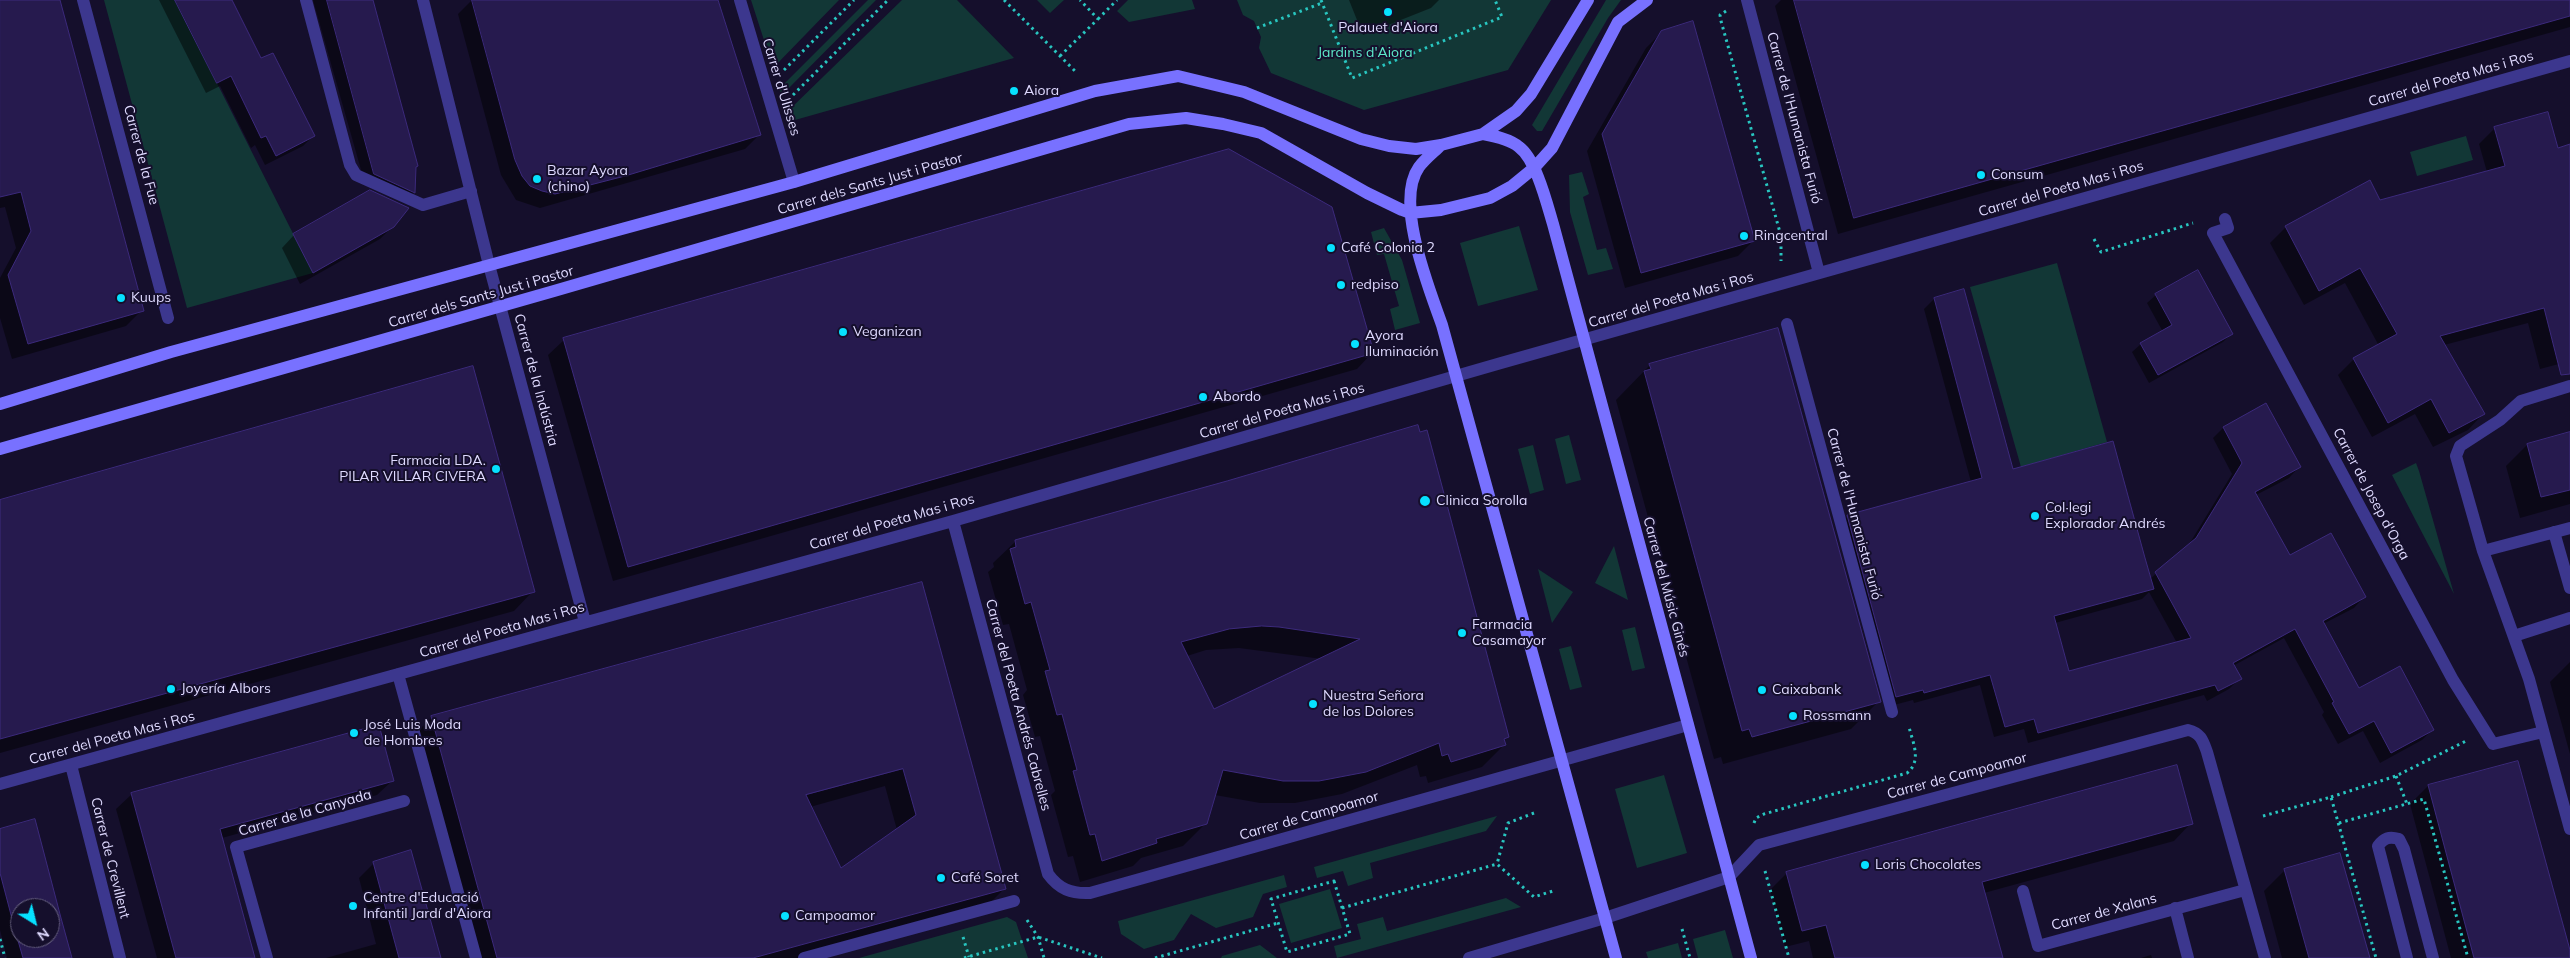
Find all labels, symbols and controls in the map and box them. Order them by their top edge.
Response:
marker: Palauet d'Aiora [1382,6,1394,18]
place label: Palauet d'Aiora [1338,20,1438,36]
street label: Carrer de l'Humanista Furió [1763,30,1825,206]
street label: Carrer d'Ulisses [758,36,804,138]
park label: Jardins d'Aiora [1317,45,1413,61]
street label: Carrer del Poeta Mas i Ros [2366,47,2536,111]
place label: Aiora [1024,83,1059,99]
marker: Aiora [1008,85,1020,97]
street label: Carrer de la Fue [120,103,162,207]
street label: Carrer dels Sants Just i Pastor [775,149,965,219]
street label: Carrer del Poeta Mas i Ros [1976,157,2146,221]
place label: Bazar Ayora (chino) [547,163,628,196]
place label: Consum [1991,167,2044,183]
marker: Consum [1975,169,1987,181]
marker: Bazar Ayora (chino) [531,173,543,185]
place label: Ringcentral [1754,228,1828,244]
marker: Ringcentral [1738,230,1750,242]
place label: Café Colonia 2 [1341,240,1435,256]
marker: Café Colonia 2 [1325,242,1337,254]
street label: Carrer dels Sants Just i Pastor [386,262,576,332]
street label: Carrer del Poeta Mas i Ros [1586,268,1756,332]
place label: redpiso [1351,277,1399,293]
marker: redpiso [1335,279,1347,291]
place label: Kuups [131,290,171,306]
marker: Kuups [115,292,127,304]
street label: Carrer de la Indústria [510,312,562,448]
place label: Veganizan [853,324,922,340]
marker: Veganizan [837,326,849,338]
place label: Ayora Iluminación [1365,328,1439,361]
marker: Ayora Iluminación [1349,338,1361,350]
street label: Carrer del Poeta Mas i Ros [1197,379,1367,443]
place label: Abordo [1213,389,1261,405]
marker: Abordo [1197,391,1209,403]
street label: Carrer de Josep d'Orga [2329,425,2413,563]
street label: Carrer de l'Humanista Furió [1823,426,1885,602]
place label: Farmacia LDA. PILAR VILLAR CIVERA [339,453,486,486]
marker: Farmacia LDA. PILAR VILLAR CIVERA [490,463,502,475]
street label: Carrer del Poeta Mas i Ros [807,490,977,554]
place label: Clinica Sorolla [1436,493,1527,509]
marker: Clinica Sorolla [1418,494,1432,508]
place label: Col·legi Explorador Andrés [2045,500,2165,532]
marker: Col·legi Explorador Andrés [2029,510,2041,522]
street label: Carrer del Músic Ginés [1639,515,1693,659]
street label: Carrer del Poeta Andrés Cabrelles [982,597,1054,813]
street label: Carrer del Poeta Mas i Ros [417,598,587,662]
place label: Farmacia Casamayor [1472,617,1546,650]
marker: Farmacia Casamayor [1456,627,1468,639]
place label: Joyería Albors [181,681,271,697]
place label: Caixabank [1772,682,1841,698]
marker: Joyería Albors [165,683,177,695]
marker: Caixabank [1756,684,1768,696]
place label: Nuestra Señora de los Dolores [1323,688,1424,720]
marker: Nuestra Señora de los Dolores [1307,698,1319,710]
street label: Carrer del Poeta Mas i Ros [27,708,197,768]
place label: Rossmann [1803,708,1872,724]
marker: Rossmann [1787,710,1799,722]
place label: José Luis Moda de Hombres [364,717,461,750]
marker: José Luis Moda de Hombres [348,727,360,739]
street label: Carrer de Campoamor [1885,749,2029,803]
street label: Carrer de la Canyada [237,786,373,840]
street label: Carrer de Campoamor [1237,788,1381,844]
street label: Carrer de Crevillent [87,796,133,920]
place label: Loris Chocolates [1875,857,1981,873]
marker: Loris Chocolates [1859,859,1871,871]
place label: Café Soret [951,870,1019,886]
marker: Café Soret [935,872,947,884]
place label: Centre d'Educació Infantil Jardí d'Aiora [363,890,491,922]
street label: Carrer de Xalans [2050,890,2158,934]
north arrow [10,898,60,948]
marker: Centre d'Educació Infantil Jardí d'Aiora [347,900,359,912]
place label: Campoamor [795,908,875,924]
marker: Campoamor [779,910,791,922]
text: N [34,924,53,945]

